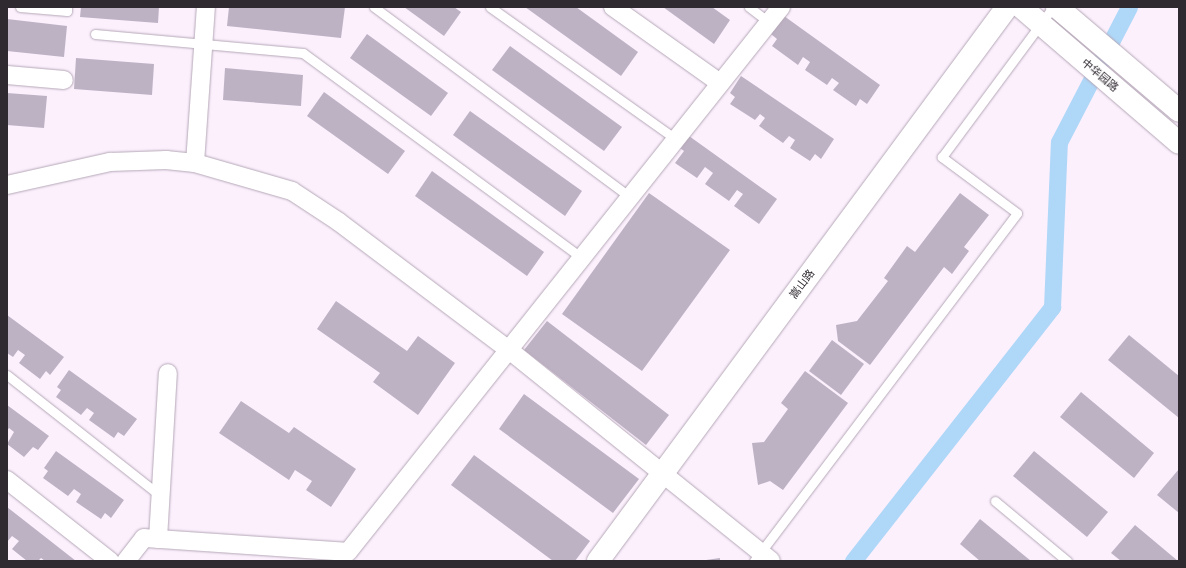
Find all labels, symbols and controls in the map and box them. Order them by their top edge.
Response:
street label: 中华园路 [1079,56,1121,94]
street label: 嵩山路 [787,267,817,301]

